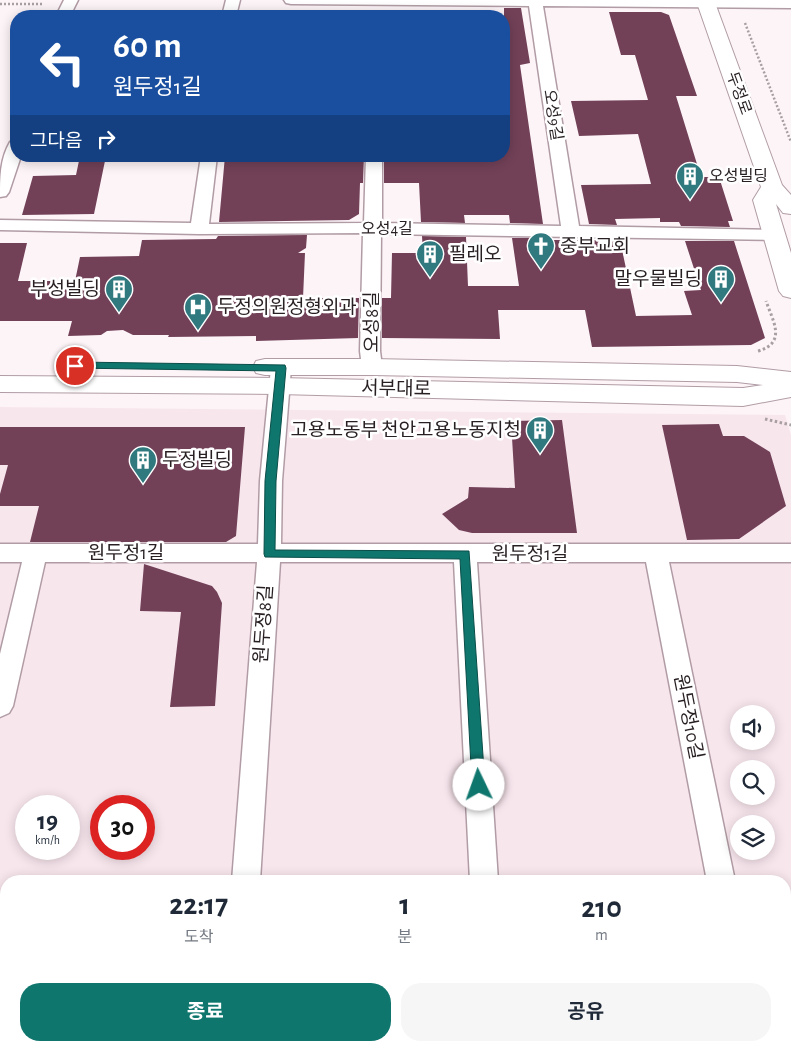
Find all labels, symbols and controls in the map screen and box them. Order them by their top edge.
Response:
text: 60 m [113,29,182,64]
icon: left [30,30,95,95]
street label: 두정로 [724,70,754,117]
text: 원두정1길 [113,76,202,98]
street label: 오성9길 [541,88,565,142]
icon: right [92,125,120,153]
text: 그다음 [30,132,82,151]
building icon: 오성빌딩 [675,161,705,200]
place label: 오성빌딩 [709,168,768,184]
street label: 오성4길 [361,221,413,237]
church icon: 중부교회 [526,231,556,270]
place label: 중부교회 [560,236,630,256]
building icon: 필레오 [415,239,445,278]
place label: 필레오 [449,244,501,264]
building icon: 말우물빌딩 [706,264,736,303]
place label: 말우물빌딩 [615,269,702,289]
building icon: 부성빌딩 [104,274,134,313]
place label: 부성빌딩 [30,279,100,299]
street label: 오성8길 [362,291,382,353]
hospital icon: 두정의원정형외과 [183,292,213,331]
place label: 두정의원정형외과 [217,297,357,317]
pin [54,345,96,387]
icon: arrive [61,352,89,380]
street label: 서부대로 [361,378,431,399]
building icon: 고용노동부 천안고용노동지청 [525,415,555,454]
place label: 고용노동부 천안고용노동지청 [291,420,521,440]
building icon: 두정빌딩 [128,445,158,484]
place label: 두정빌딩 [162,450,232,470]
street label: 원두정1길 [88,543,164,563]
street label: 원두정1길 [492,544,568,564]
street label: 원두정8길 [251,584,276,664]
street label: 원두정10길 [670,673,707,761]
map controls [730,705,775,860]
button: sound [730,705,775,750]
position arrow [452,758,504,810]
button: search [730,760,775,805]
speed limit sign: 30 [90,795,155,860]
text: 19 [37,809,58,834]
button: layers [730,815,775,860]
text: km/h [35,834,60,846]
text: 22:17 [169,890,228,920]
text: 1 [399,890,410,920]
text: 210 [581,893,622,923]
text: m [595,927,608,943]
text: 도착 [184,929,213,945]
text: 분 [397,929,412,945]
button: 종료 [20,983,391,1041]
button: 공유 [401,983,771,1041]

